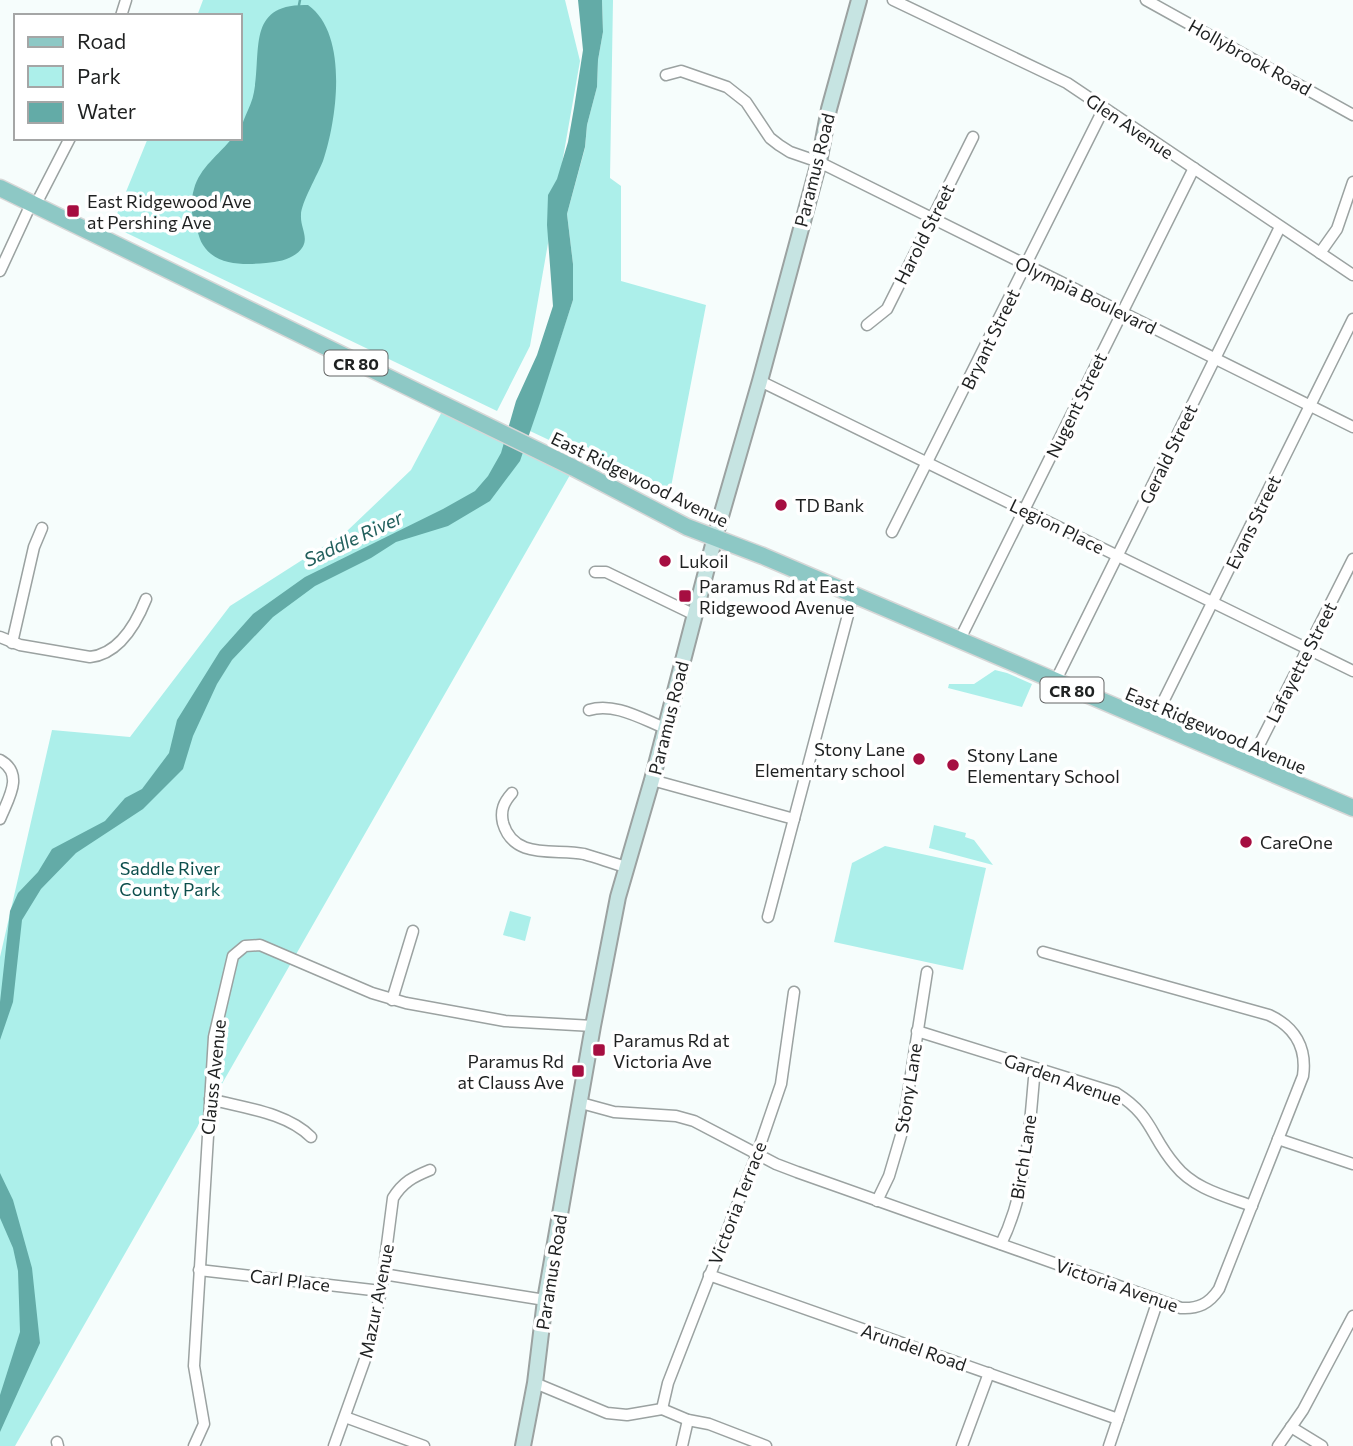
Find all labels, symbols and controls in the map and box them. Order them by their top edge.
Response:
legend [14,14,242,140]
street label: Hollybrook Road [1185,14,1315,100]
text: Road [77,28,126,53]
text: Park [77,63,121,88]
street label: Glen Avenue [1082,89,1178,163]
text: Water [77,98,136,123]
street label: Paramus Road [789,111,839,229]
street label: Harold Street [889,180,959,288]
place label: East Ridgewood Ave at Pershing Ave [87,190,252,233]
marker: East Ridgewood Ave at Pershing Ave [65,203,81,219]
street label: Olympia Boulevard [1012,251,1160,339]
street label: Bryant Street [956,285,1024,393]
street label: Nugent Street [1041,349,1111,461]
road number: CR 80 [324,350,388,376]
street label: Gerald Street [1134,400,1202,508]
street label: East Ridgewood Avenue [548,426,732,532]
street label: Evans Street [1221,471,1285,573]
place label: TD Bank [795,494,865,516]
street label: Legion Place [1006,494,1108,558]
marker: TD Bank [773,497,789,513]
water label: Saddle River [300,505,407,571]
place label: Lukoil [679,550,729,572]
marker: Lukoil [657,553,673,569]
place label: Paramus Rd at East Ridgewood Avenue [699,575,855,618]
marker: Paramus Rd at East Ridgewood Avenue [677,588,693,604]
street label: Lafayette Street [1261,598,1341,726]
street label: Paramus Road [643,659,693,777]
road number: CR 80 [1040,678,1104,702]
street label: East Ridgewood Avenue [1122,682,1310,778]
place label: Stony Lane Elementary school [755,738,905,781]
place label: Stony Lane Elementary School [967,744,1120,787]
marker: Stony Lane Elementary school [911,751,927,767]
marker: Stony Lane Elementary School [945,757,961,773]
place label: CareOne [1260,831,1333,853]
marker: CareOne [1238,834,1254,850]
park label: Saddle River County Park [119,857,221,900]
street label: Clauss Avenue [196,1018,230,1136]
place label: Paramus Rd at Victoria Ave [613,1029,730,1072]
street label: Stony Lane [890,1041,926,1135]
marker: Paramus Rd at Victoria Ave [591,1042,607,1058]
street label: Garden Avenue [1001,1049,1125,1109]
place label: Paramus Rd at Clauss Ave [457,1050,564,1093]
marker: Paramus Rd at Clauss Ave [570,1063,586,1079]
street label: Birch Lane [1005,1113,1041,1201]
street label: Victoria Terrace [703,1138,771,1268]
street label: Paramus Road [531,1213,571,1331]
street label: Mazur Avenue [354,1242,398,1360]
street label: Victoria Avenue [1053,1254,1181,1316]
street label: Carl Place [249,1264,331,1296]
street label: Arundel Road [858,1319,970,1375]

